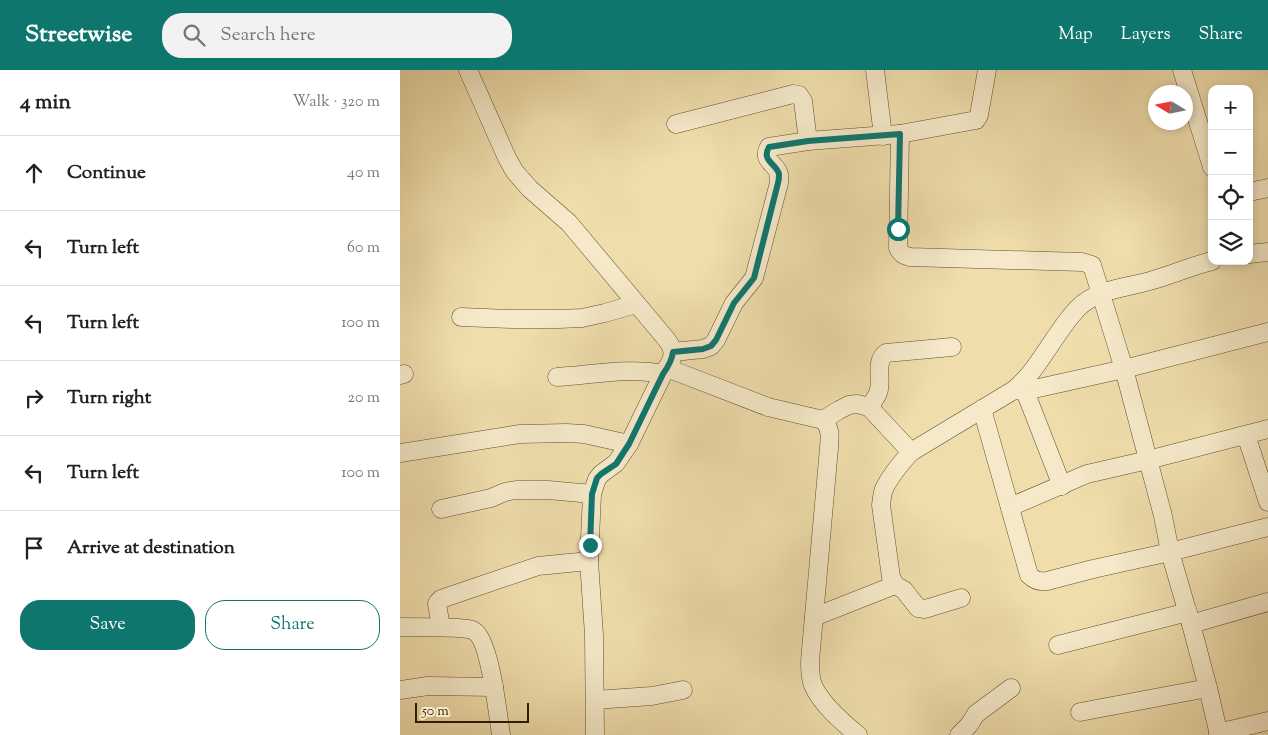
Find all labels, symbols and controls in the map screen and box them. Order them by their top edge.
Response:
search box [162,13,512,58]
text: Streetwise [25,18,132,52]
icon: search [180,21,208,49]
text: Search here [220,22,316,49]
text: Map [1058,22,1093,48]
text: Layers [1121,22,1171,48]
text: Share [1199,22,1243,48]
north arrow [1148,85,1193,130]
map controls [1208,85,1253,265]
button: + [1208,85,1253,130]
text: 4 min [20,88,71,118]
text: Walk · 320 m [293,91,380,114]
button: − [1208,130,1253,175]
icon: ahead [20,159,48,187]
text: Continue [67,160,146,187]
text: 40 m [347,162,380,185]
button: locate [1208,175,1253,220]
route start [887,218,910,241]
button: layers [1208,220,1253,265]
icon: left [20,234,48,262]
text: Turn left [67,235,139,262]
text: 60 m [347,237,380,260]
icon: left [20,309,48,337]
text: Turn left [67,310,139,337]
text: 100 m [341,312,380,335]
icon: right [20,384,48,412]
text: Turn right [67,385,151,412]
text: 20 m [347,387,380,410]
icon: left [20,459,48,487]
text: Turn left [67,460,139,487]
text: 100 m [341,462,380,485]
icon: arrive [20,534,48,562]
route end [579,534,602,557]
text: Arrive at destination [67,535,235,562]
button: Save [20,600,195,650]
button: Share [205,600,380,650]
scale bar [415,700,529,723]
text: 50 m [422,702,449,722]

